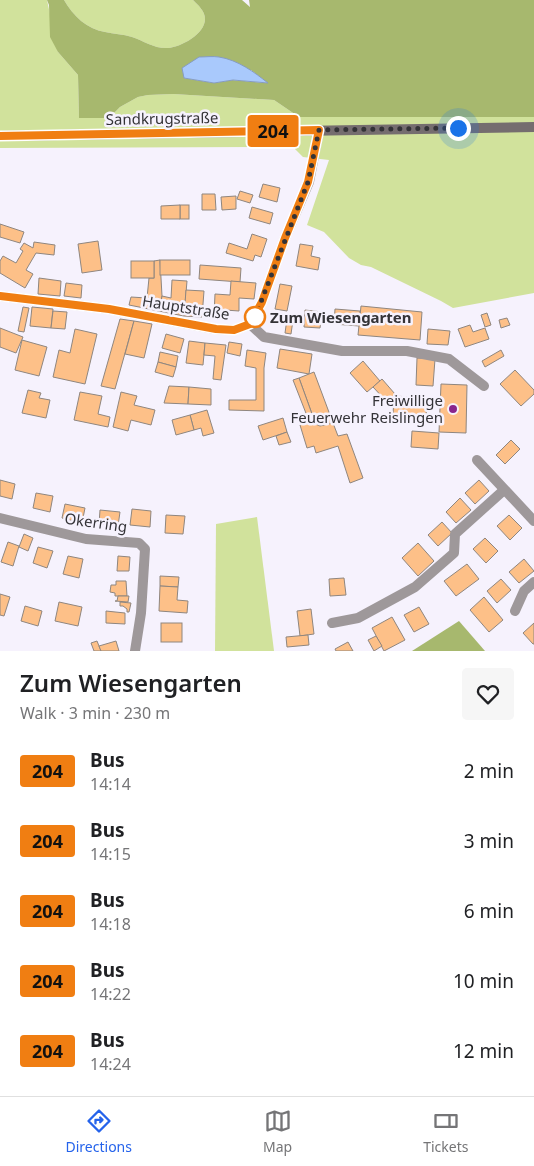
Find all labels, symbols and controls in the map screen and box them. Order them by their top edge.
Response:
street label: Sandkrugstraße [105,107,219,129]
line badge: 204 [244,115,302,147]
your location [446,116,471,141]
text: 204 [258,119,288,143]
street label: Hauptstraße [141,290,231,324]
marker: Zum Wiesengarten [244,306,266,328]
place label: Zum Wiesengarten [270,307,412,327]
place label: Freiwillige Feuerwehr Reislingen [290,390,443,427]
marker: Freiwillige Feuerwehr Reislingen [447,403,459,415]
street label: Okerring [63,508,129,536]
text: Zum Wiesengarten [20,666,242,699]
button: heart [462,668,514,720]
text: Walk · 3 min · 230 m [20,702,170,724]
text: Bus [90,747,125,773]
text: 2 min [464,758,514,784]
text: 204 [32,759,63,783]
text: 14:14 [90,773,131,795]
text: Bus [90,817,125,843]
text: 3 min [464,828,514,854]
text: 204 [32,829,63,853]
text: 14:15 [90,843,131,865]
text: Bus [90,887,125,913]
text: 6 min [464,898,514,924]
text: 204 [32,899,63,923]
text: 14:18 [90,913,131,935]
text: Bus [90,957,125,983]
text: 10 min [453,968,514,994]
text: 204 [32,969,63,993]
text: 14:22 [90,983,131,1005]
text: Bus [90,1027,125,1053]
text: 12 min [453,1038,514,1064]
text: 204 [32,1039,63,1063]
text: 14:24 [90,1053,131,1075]
tab: Directions [66,1107,132,1156]
tab: Map [263,1107,292,1156]
tab: Tickets [423,1107,468,1156]

